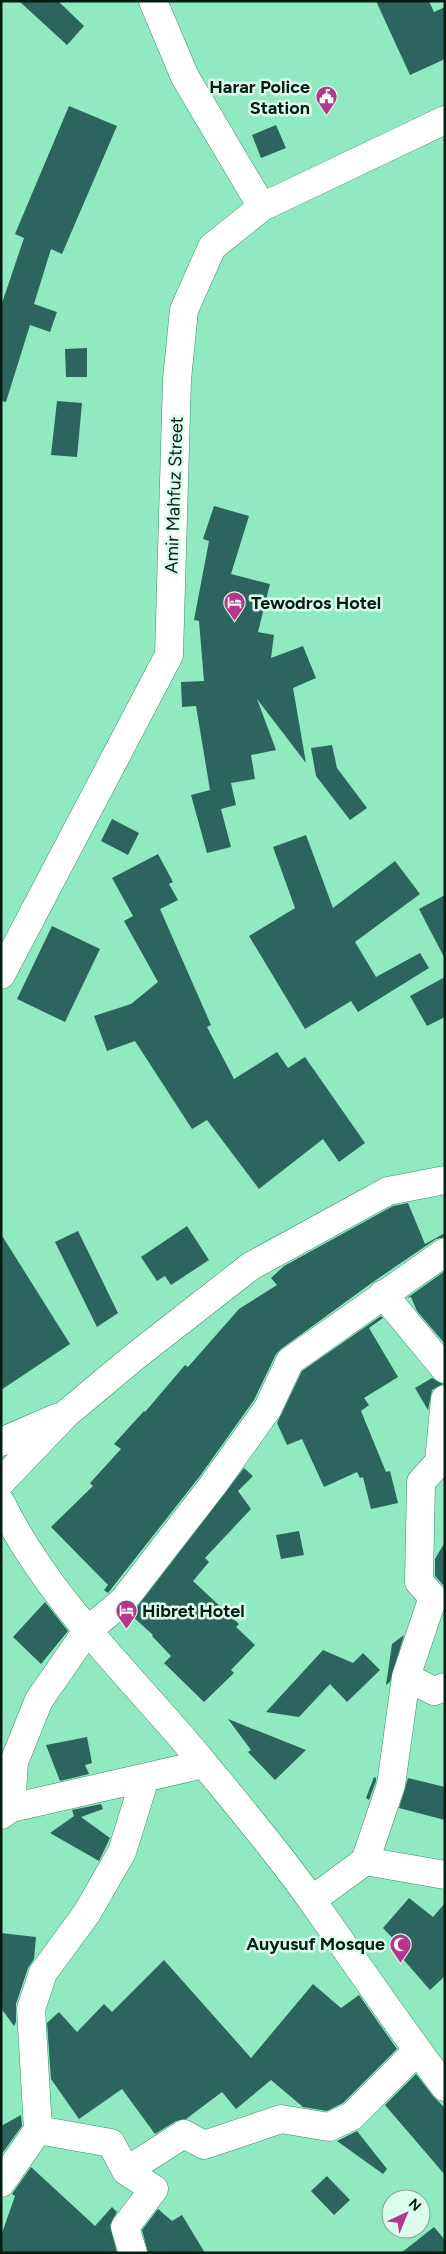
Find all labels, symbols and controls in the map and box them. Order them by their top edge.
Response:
place label: Harar Police Station [209,76,310,119]
public building icon: Harar Police Station [314,85,338,116]
street label: Amir Mahfuz Street [160,416,188,574]
hotel icon: Tewodros Hotel [223,591,247,622]
place label: Tewodros Hotel [251,592,381,614]
hotel icon: Hibret Hotel [114,1599,138,1630]
place label: Hibret Hotel [142,1600,245,1622]
mosque icon: Auyusuf Mosque [389,1932,413,1963]
place label: Auyusuf Mosque [246,1933,385,1955]
north arrow [381,2189,431,2239]
text: N [405,2195,424,2215]

